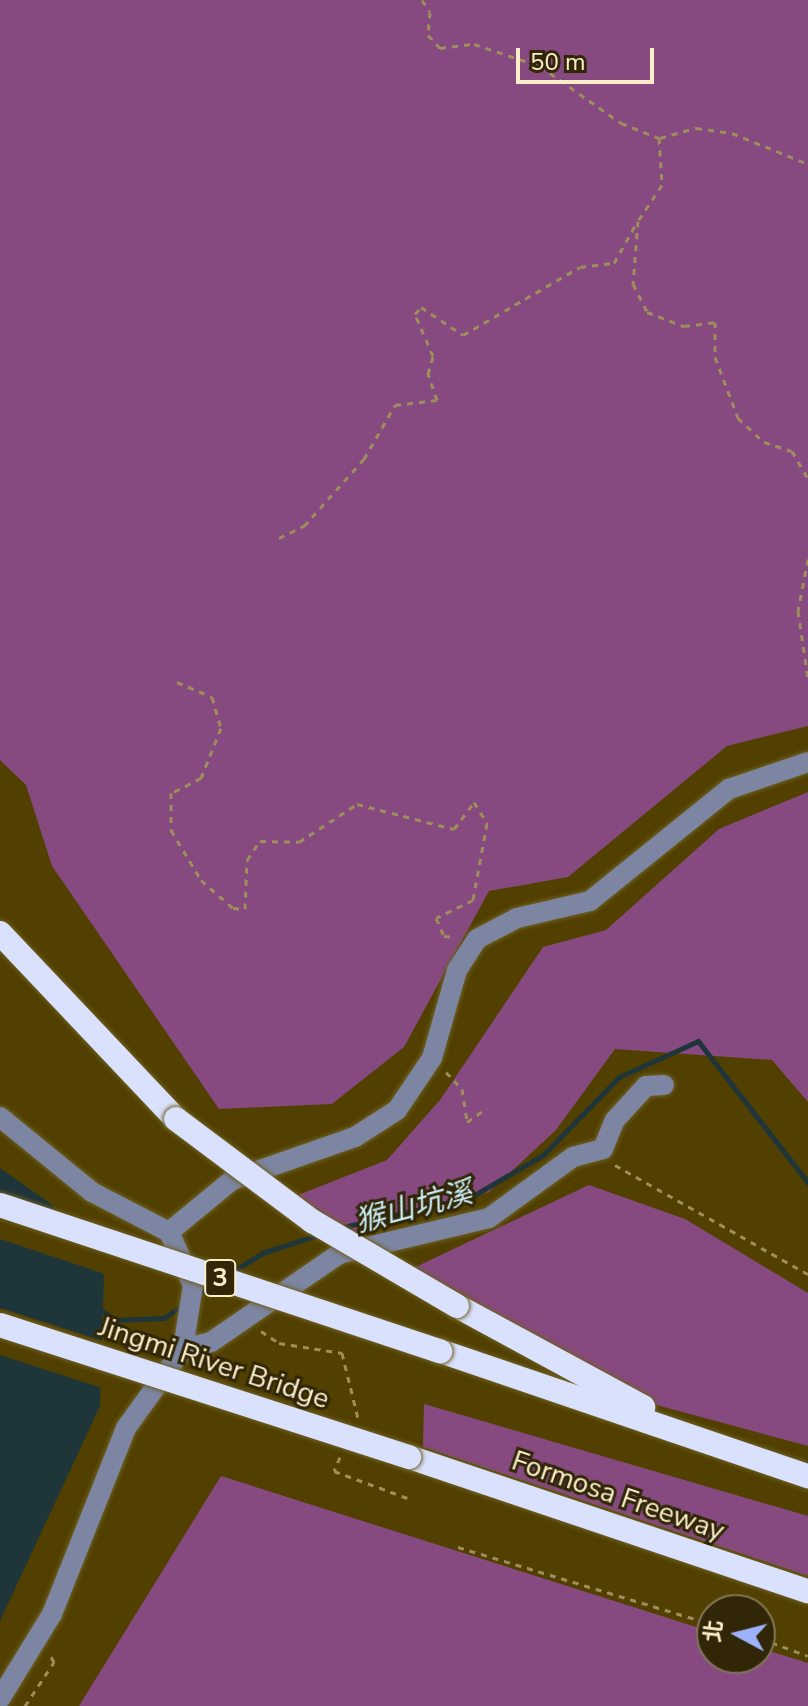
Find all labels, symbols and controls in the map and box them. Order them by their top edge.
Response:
scale bar [520,32,658,82]
text: 50 m [530,46,586,78]
water label: 猴山坑溪 [351,1175,477,1241]
road number: 3 [204,1256,236,1300]
street label: Jingmi River Bridge [95,1310,333,1416]
street label: Formosa Freeway [507,1444,729,1548]
north arrow [696,1594,776,1674]
text: 北 [698,1619,730,1644]

